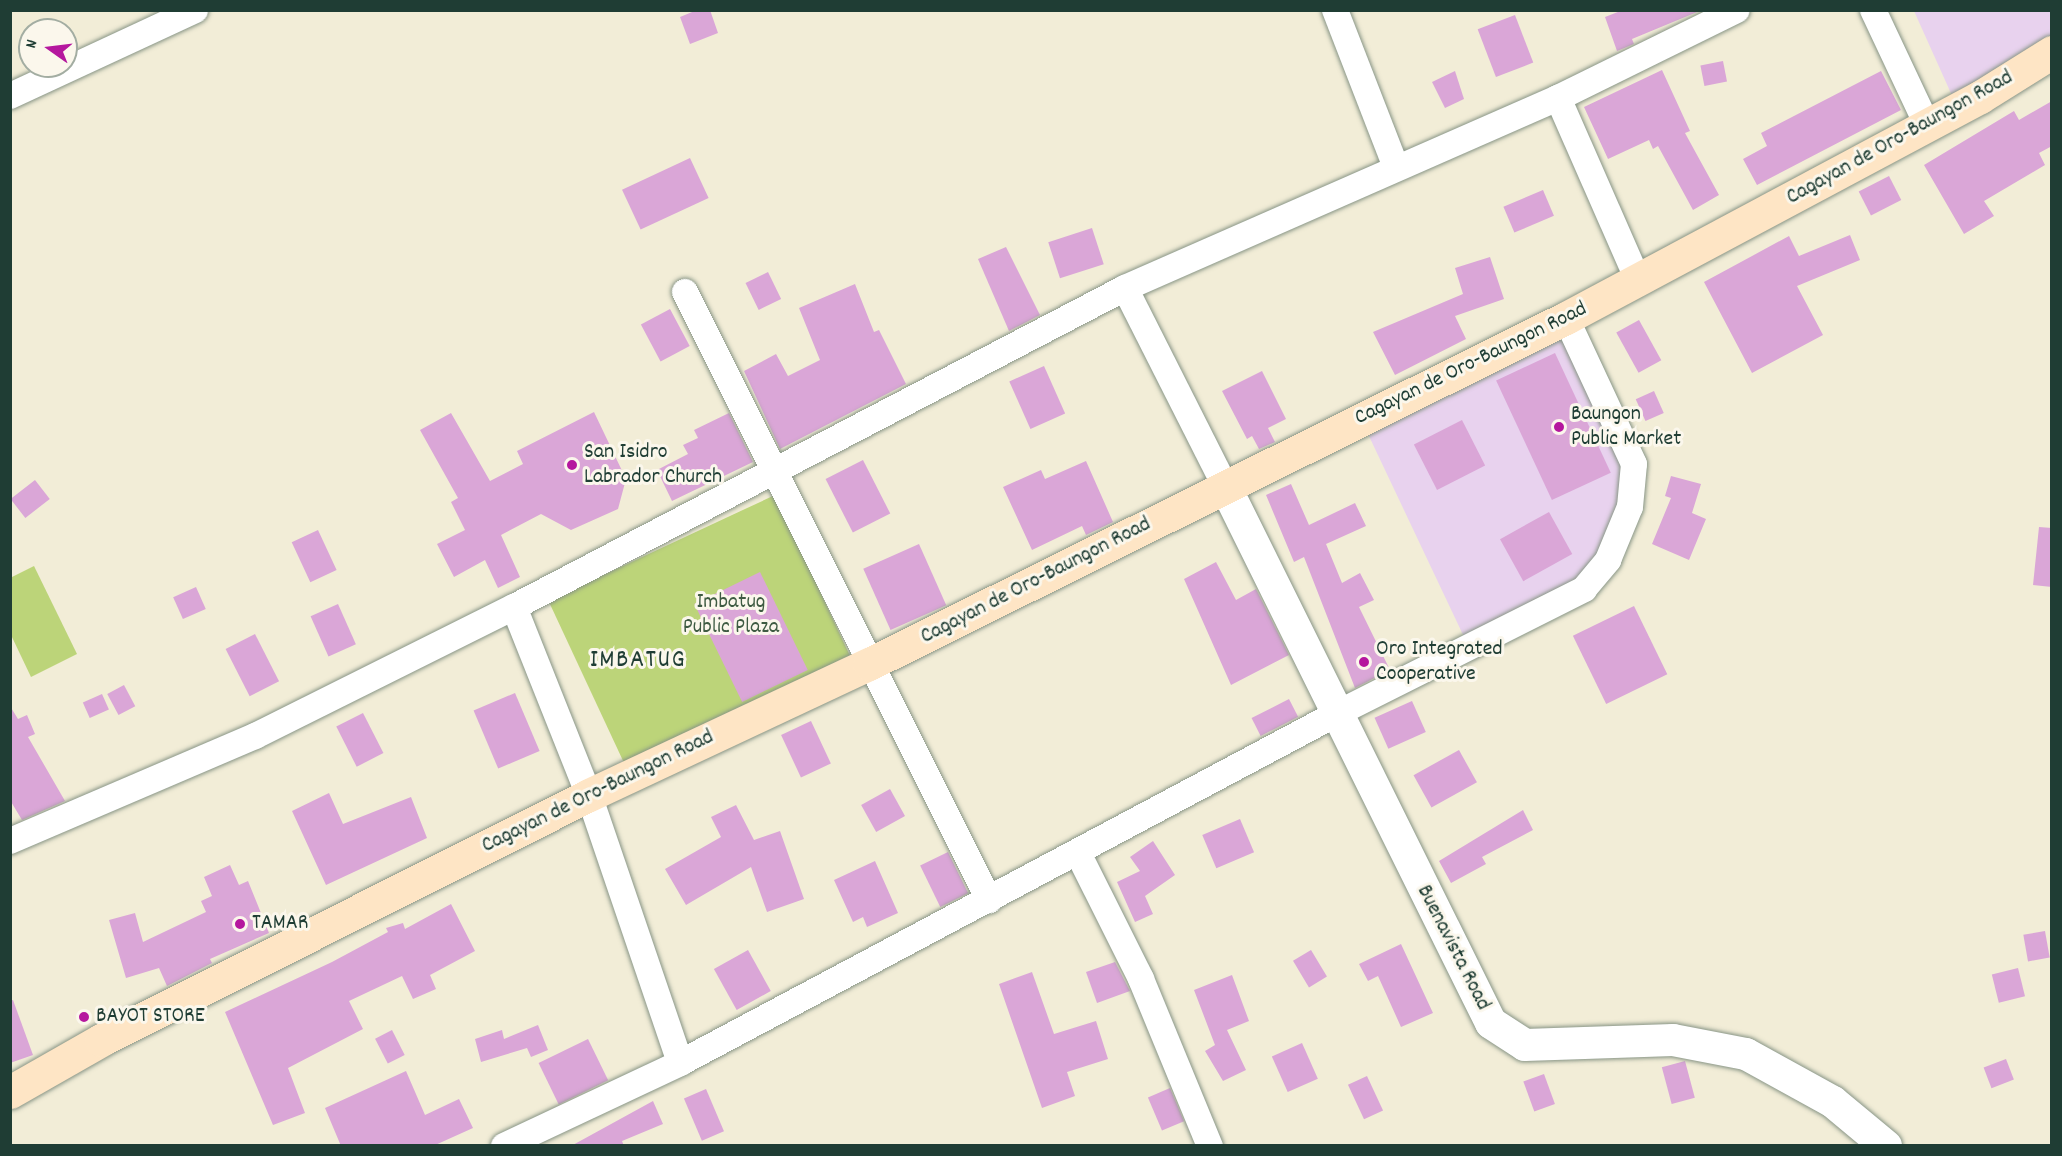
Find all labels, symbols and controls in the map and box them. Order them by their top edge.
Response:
north arrow [18,18,78,78]
text: N [20,37,44,51]
street label: Cagayan de Oro-Baungon Road [1782,65,2018,211]
street label: Cagayan de Oro-Baungon Road [1351,296,1591,432]
place label: Baungon Public Market [1571,401,1681,452]
marker: Baungon Public Market [1552,420,1566,434]
place label: San Isidro Labrador Church [584,439,722,490]
marker: San Isidro Labrador Church [565,458,579,472]
street label: Cagayan de Oro-Baungon Road [916,511,1156,651]
park label: Imbatug Public Plaza [683,589,779,640]
place label: Oro Integrated Cooperative [1376,636,1503,688]
district label: IMBATUG [590,645,686,677]
marker: Oro Integrated Cooperative [1357,655,1371,669]
street label: Cagayan de Oro-Baungon Road [478,724,718,860]
street label: Buenavista Road [1410,881,1496,1015]
place label: TAMAR [252,911,308,937]
marker: TAMAR [233,917,247,931]
place label: BAYOT STORE [96,1004,205,1030]
marker: BAYOT STORE [77,1010,91,1024]

